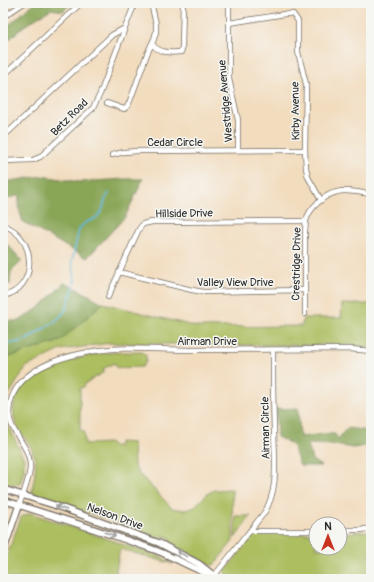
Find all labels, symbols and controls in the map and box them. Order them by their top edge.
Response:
street label: Westridge Avenue [215,59,236,143]
street label: Kirby Avenue [288,81,303,141]
street label: Betz Road [48,96,91,139]
street label: Cedar Circle [147,136,203,149]
street label: Hillside Drive [155,206,214,221]
street label: Crestridge Drive [289,227,304,301]
street label: Valley View Drive [197,276,274,289]
street label: Airman Drive [177,335,237,348]
street label: Airman Circle [258,396,273,459]
street label: Nelson Drive [85,500,145,533]
one-way arrow [55,503,67,511]
north arrow [308,516,348,556]
text: N [324,520,332,533]
one-way arrow [103,531,115,539]
one-way arrow [176,550,188,557]

